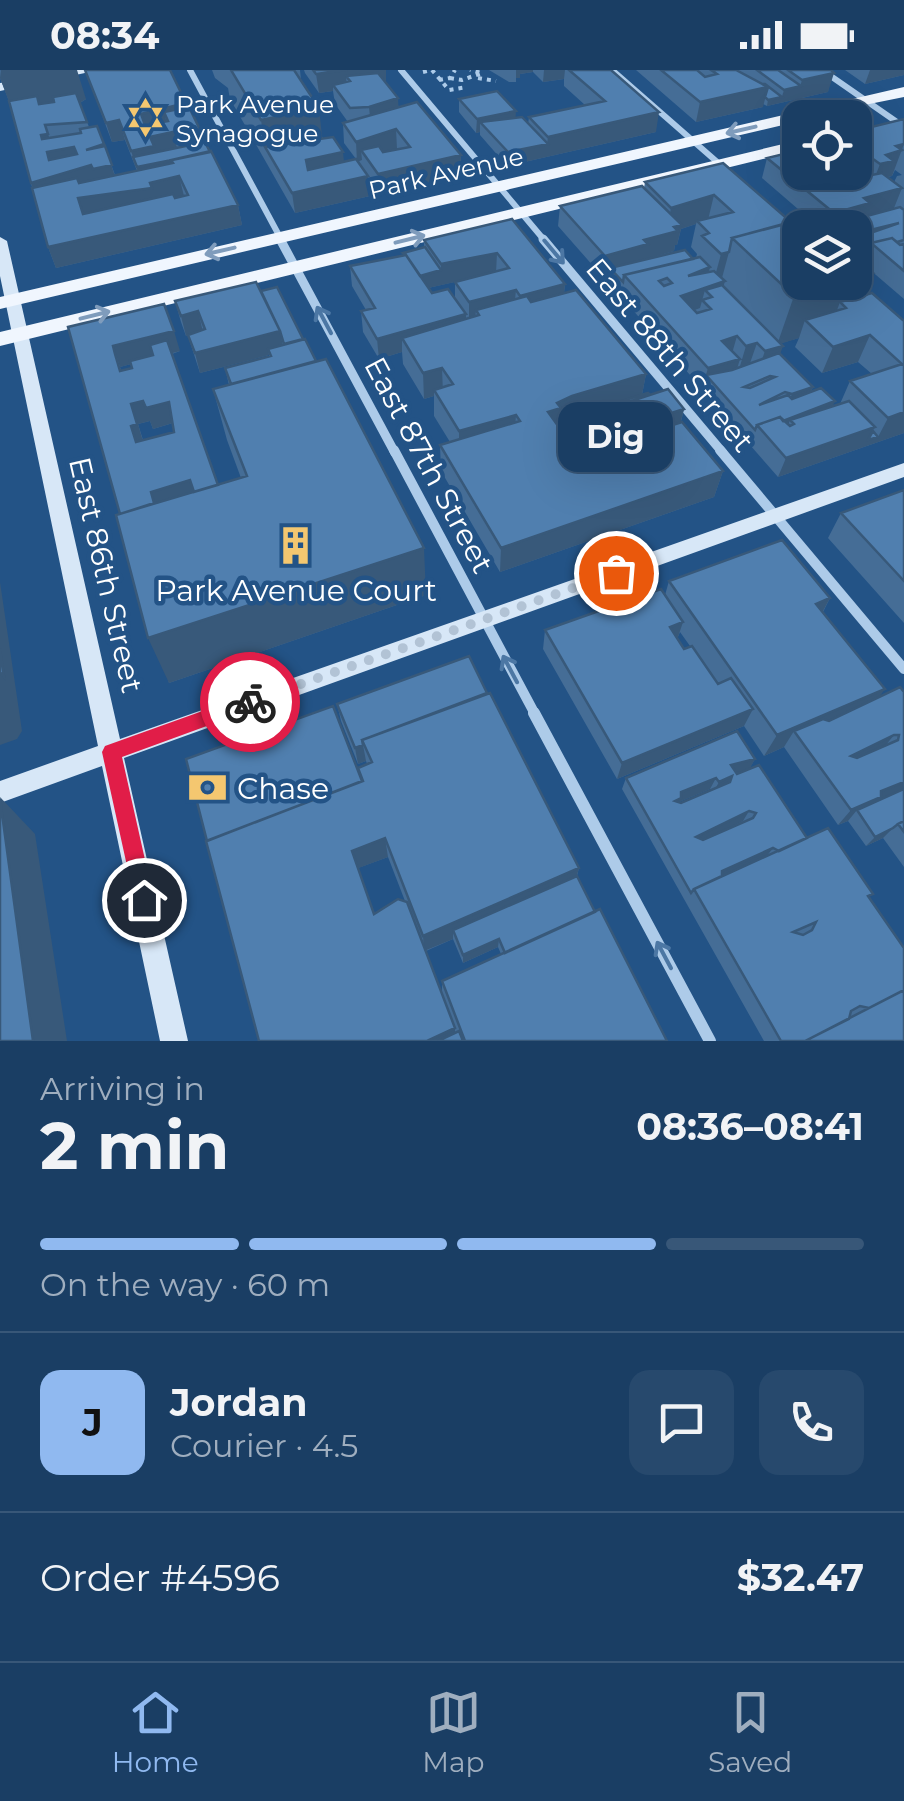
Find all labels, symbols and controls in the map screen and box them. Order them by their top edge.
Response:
text: 08:34 [50,12,160,59]
place label: Park Avenue Synagogue [176,89,334,148]
synagogue icon: Park Avenue Synagogue [125,97,167,139]
map controls [782,100,872,300]
button: locate [782,100,872,190]
one-way arrow [726,122,758,140]
street label: Park Avenue [366,141,526,205]
button: layers [782,210,872,300]
one-way arrow [394,228,425,247]
one-way arrow [542,239,565,264]
one-way arrow [205,243,237,262]
street label: East 88th Street [578,251,762,459]
one-way arrow [78,305,110,323]
one-way arrow [314,306,333,336]
street label: East 87th Street [356,351,502,579]
callout: Dig [558,403,674,473]
text: Dig [586,417,645,456]
street label: East 86th Street [61,454,151,696]
building icon: Park Avenue Court [275,525,317,567]
pin [574,531,659,616]
icon: bag [589,546,644,601]
place label: Park Avenue Court [155,572,437,609]
courier [200,652,300,752]
one-way arrow [500,654,519,684]
icon: bike [223,675,278,730]
bank icon: Chase [186,767,228,809]
place label: Chase [237,770,329,807]
pin [102,858,187,943]
icon: home [117,873,172,928]
one-way arrow [653,941,673,970]
text: Arriving in [40,1069,205,1108]
text: 08:36–08:41 [636,1103,864,1150]
text: 2 min [40,1106,229,1185]
text: On the way · 60 m [40,1265,330,1304]
button: chat [629,1370,734,1475]
button: phone [759,1370,864,1475]
text: Jordan [170,1379,308,1426]
text: J [82,1399,103,1446]
text: Courier · 4.5 [170,1426,358,1465]
text: Order #4596 [40,1554,280,1601]
text: $32.47 [737,1554,864,1601]
tab: Home [112,1685,199,1779]
tab: Map [422,1685,485,1779]
tab: Saved [708,1685,792,1779]

